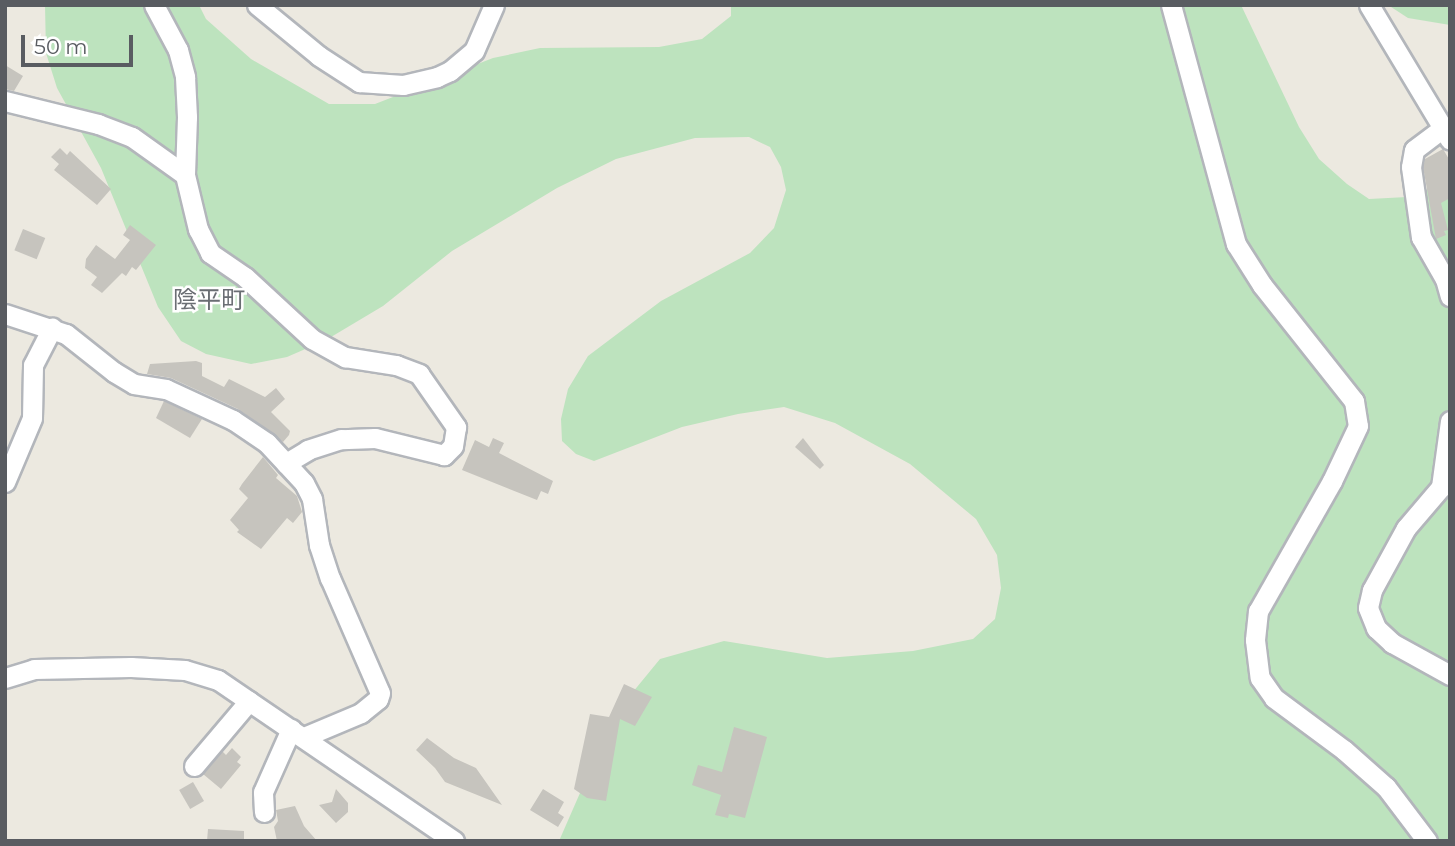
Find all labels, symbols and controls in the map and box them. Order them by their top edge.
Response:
scale bar [24,21,136,65]
text: 50 m [34,34,88,59]
district label: 陰平町 [173,286,245,314]

